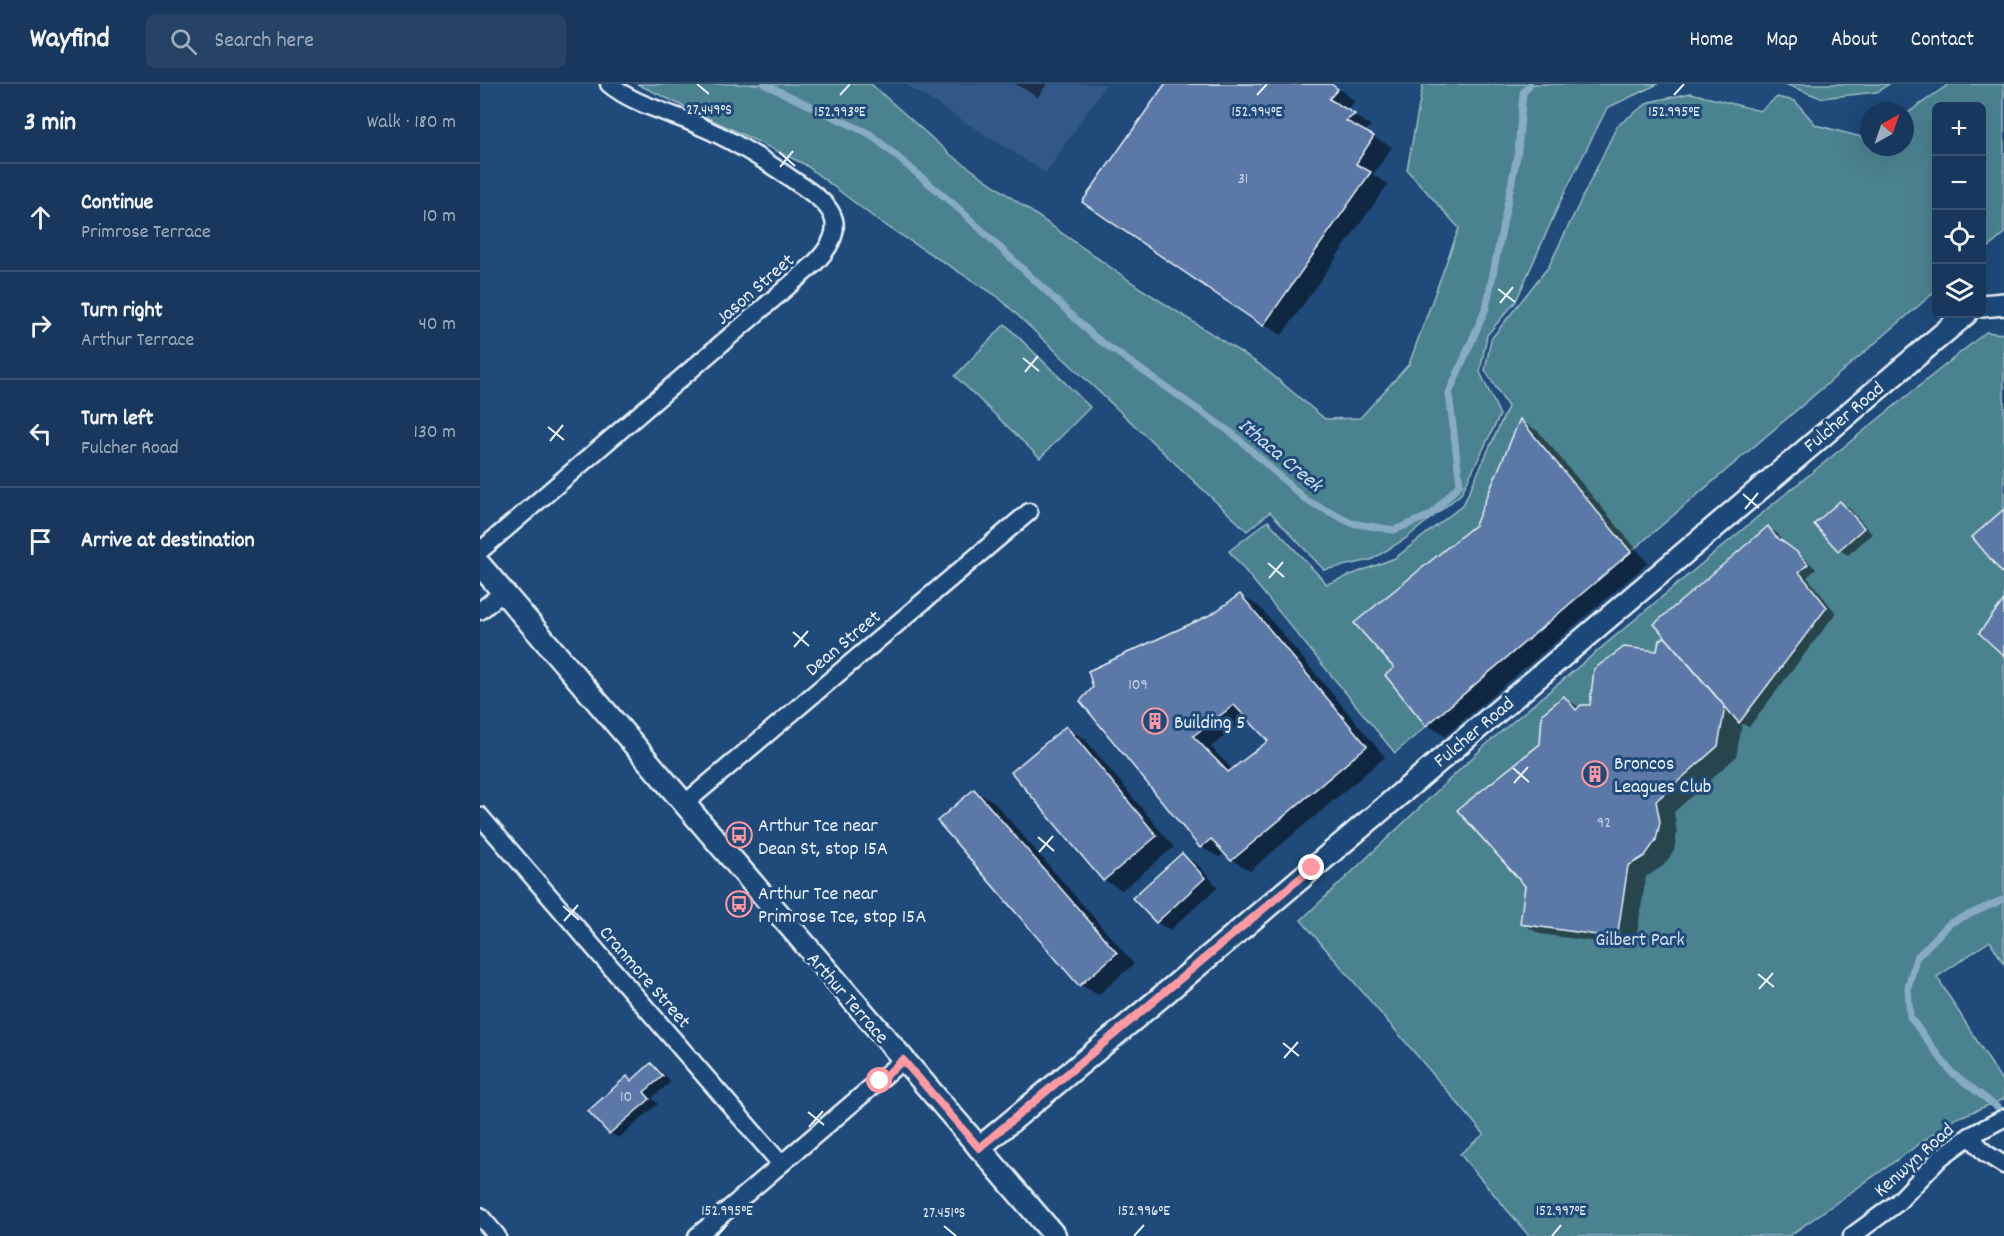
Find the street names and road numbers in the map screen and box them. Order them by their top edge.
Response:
street label: Jason Street [710,248,802,332]
street label: Fulcher Road [1799,376,1891,460]
street label: Dean Street [800,604,888,684]
street label: Fulcher Road [1429,691,1521,775]
street label: Cranmore Street [591,920,696,1035]
street label: Arthur Terrace [799,947,895,1051]
street label: Kenwyn Road [1869,1118,1961,1205]

